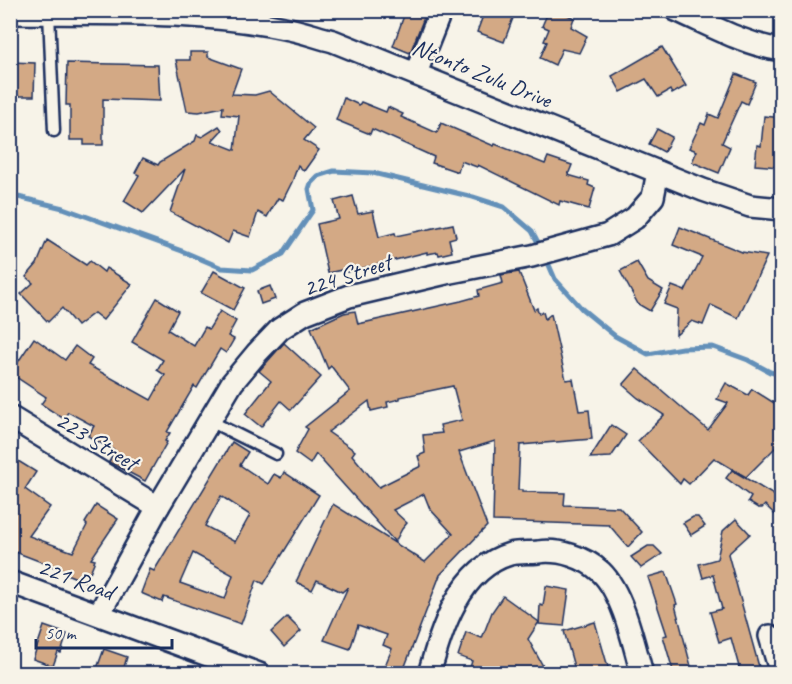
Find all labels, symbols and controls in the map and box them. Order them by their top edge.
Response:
street label: Ntonto Zulu Drive [408,32,558,115]
street label: 224 Street [299,246,398,303]
street label: 223 Street [50,405,146,479]
street label: 221 Road [34,551,121,608]
scale bar [36,612,172,650]
text: 50 m [45,622,78,644]

